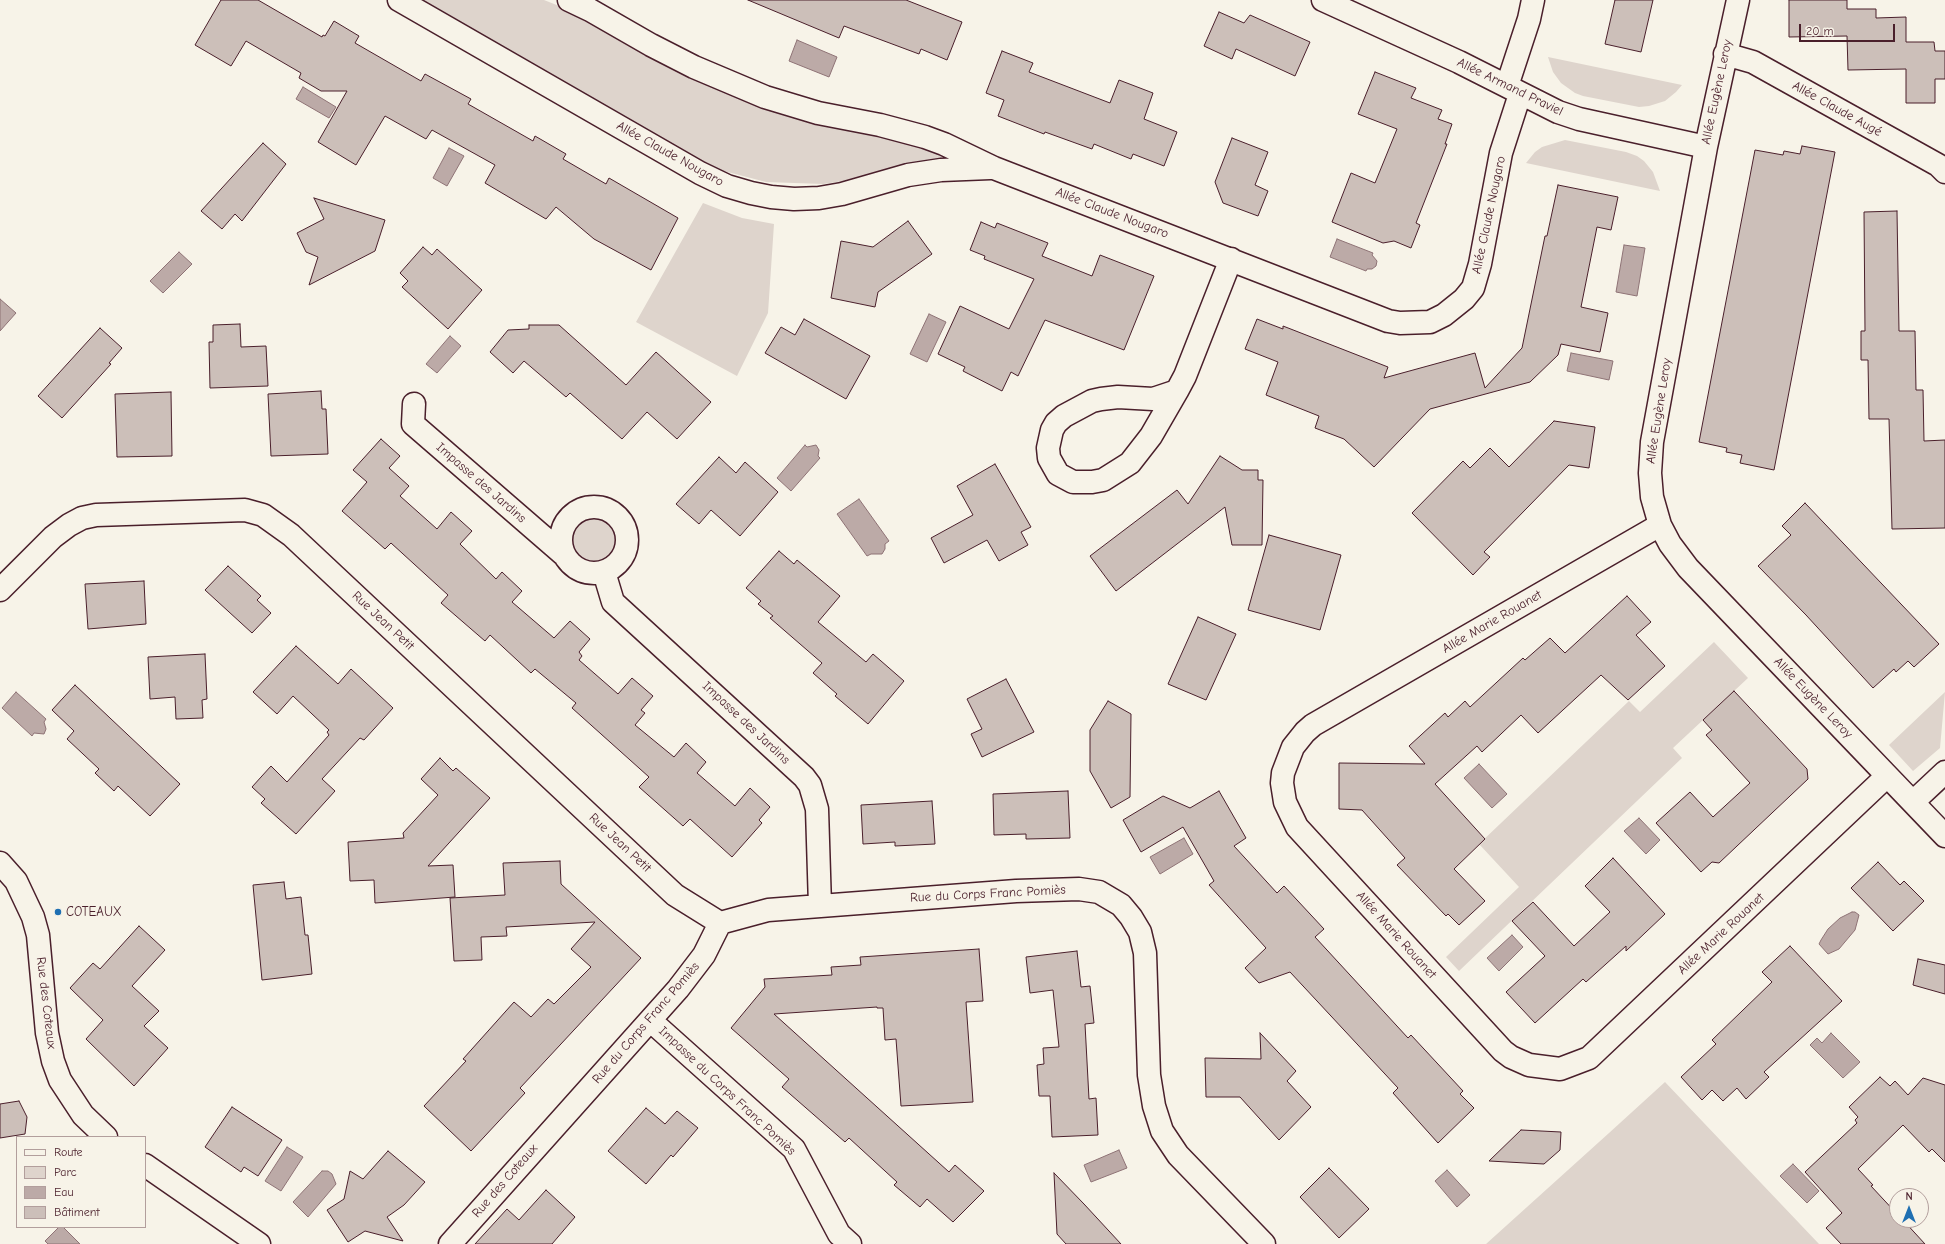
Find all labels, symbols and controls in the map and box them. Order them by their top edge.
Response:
scale bar [1801,16,1897,42]
text: 20 m [1806,24,1834,38]
street label: Allée Eugène Leroy [1698,38,1736,146]
street label: Allée Armand Praviel [1455,55,1565,119]
street label: Allée Claude Augé [1789,78,1885,140]
street label: Allée Claude Nougaro [614,118,726,190]
street label: Allée Claude Nougaro [1469,155,1509,275]
street label: Allée Claude Nougaro [1053,184,1171,242]
street label: Allée Eugène Leroy [1643,357,1675,465]
street label: Impasse des Jardins [433,440,529,526]
street label: Allée Marie Rouanet [1439,587,1545,657]
street label: Rue Jean Petit [349,588,417,654]
street label: Allée Eugène Leroy [1770,654,1856,742]
street label: Impasse des Jardins [699,678,793,768]
street label: Rue Jean Petit [586,810,654,876]
street label: Rue du Corps Franc Pomiès [910,882,1066,906]
street label: Allée Marie Rouanet [1353,888,1439,982]
street label: Allée Marie Rouanet [1675,890,1767,978]
place label: COTEAUX [66,904,122,920]
marker: COTEAUX [53,907,63,917]
street label: Rue des Coteaux [33,956,59,1050]
street label: Rue du Corps Franc Pomiès [589,959,703,1087]
street label: Impasse du Corps Franc Pomiès [655,1023,799,1159]
legend [16,1136,146,1228]
street label: Rue des Coteaux [469,1141,541,1221]
text: Route [54,1145,83,1159]
text: Parc [54,1165,77,1179]
text: Eau [54,1185,74,1199]
north arrow [1889,1188,1929,1228]
text: N [1905,1190,1913,1203]
text: Bâtiment [54,1205,100,1219]

